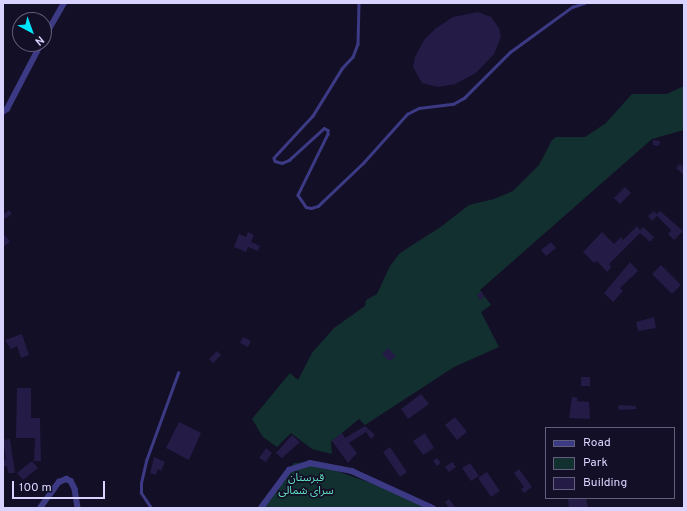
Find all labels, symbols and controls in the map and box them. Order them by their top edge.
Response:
north arrow [12,12,52,52]
text: N [32,32,47,48]
legend [545,427,675,499]
text: Road [583,435,611,451]
text: Park [583,455,608,471]
park label: قبرستان سرای شمالی [278,472,334,498]
scale bar [14,473,107,499]
text: Building [583,475,627,491]
text: 100 m [19,480,52,496]

